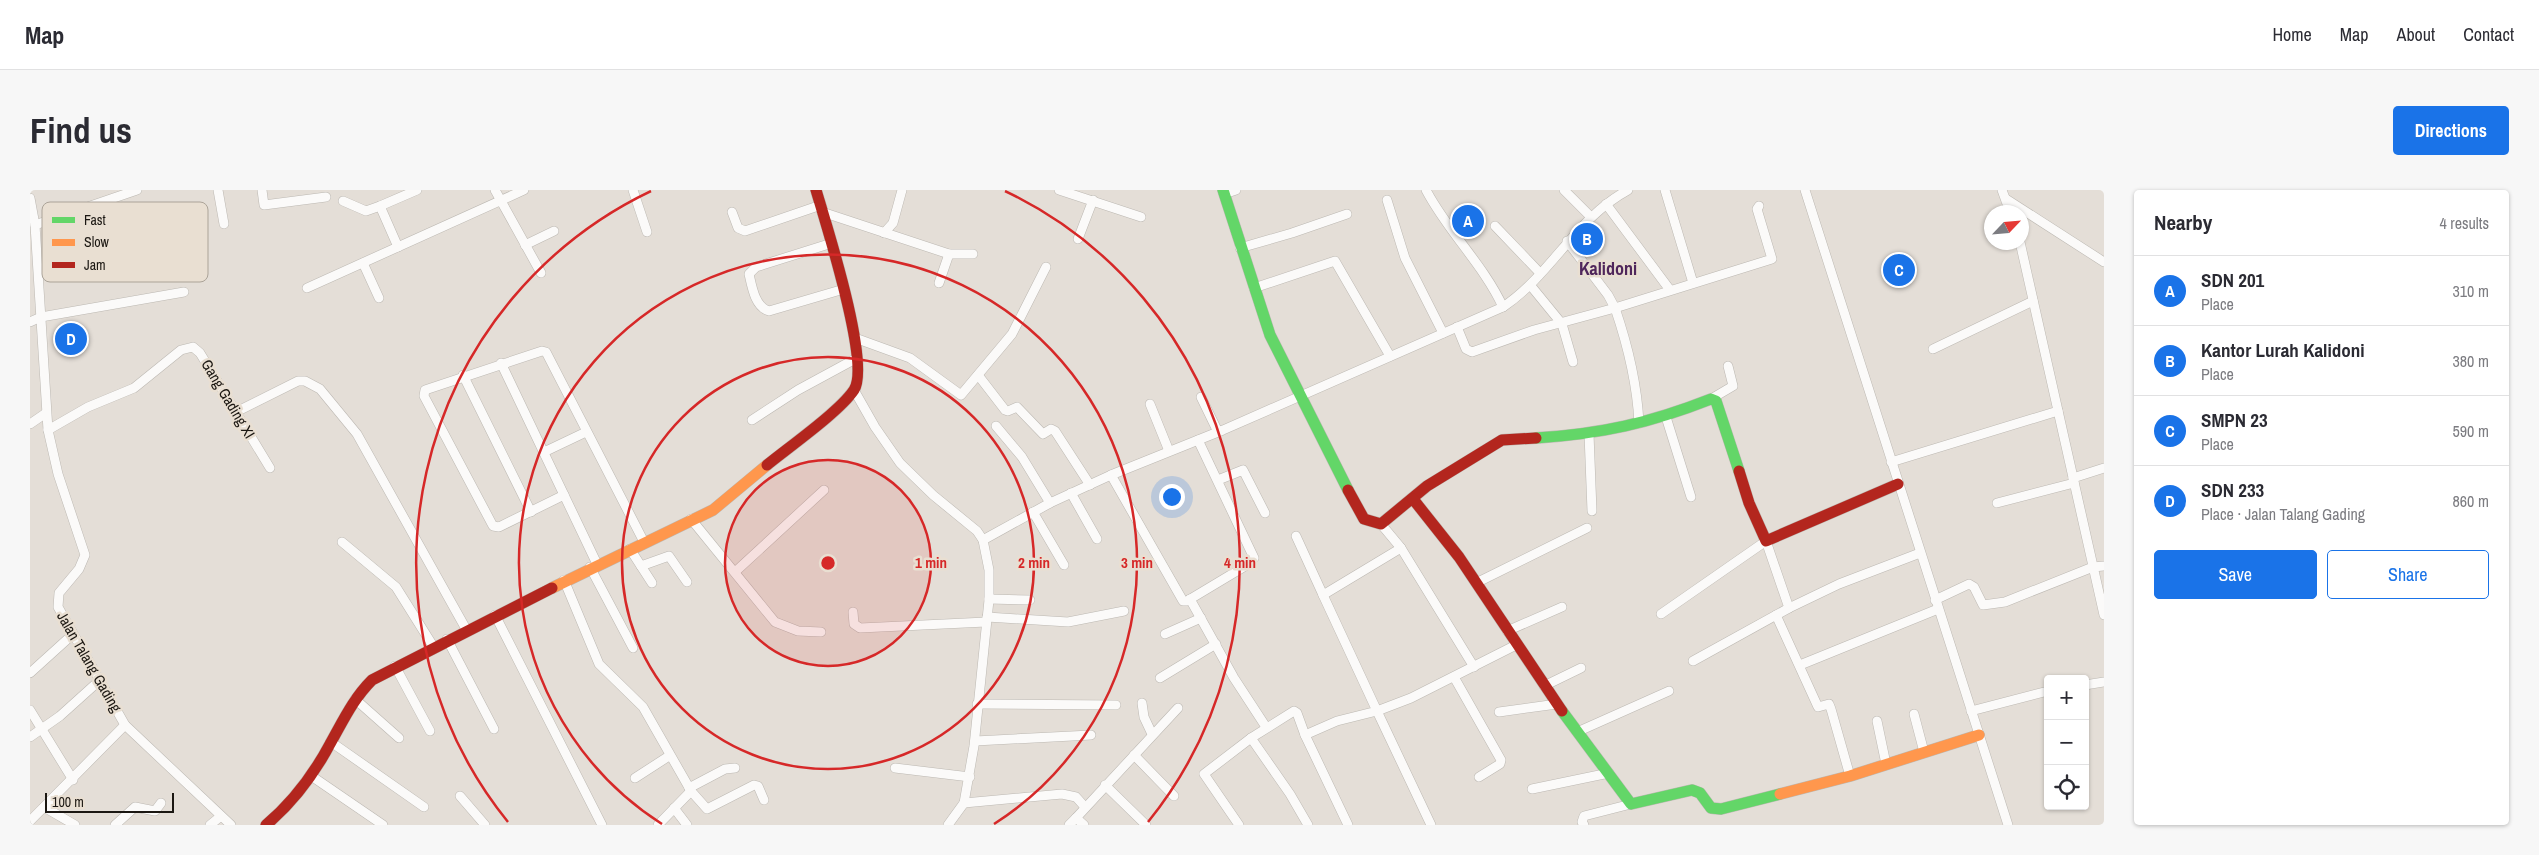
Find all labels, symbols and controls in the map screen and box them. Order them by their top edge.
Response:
text: Map [25,19,64,51]
text: Home [2272,22,2312,47]
text: Map [2340,22,2369,47]
text: About [2397,22,2435,47]
text: Contact [2463,22,2514,47]
button: Directions [2393,106,2509,155]
text: Find us [30,107,132,154]
legend [42,202,208,282]
pin: A [1452,202,1484,240]
north arrow [1984,205,2029,250]
text: Nearby [2154,208,2212,237]
text: Fast [84,211,106,229]
text: 4 results [2439,212,2489,234]
pin: B [1571,220,1603,258]
text: Slow [84,233,110,251]
pin: C [1883,251,1915,289]
text: Jam [84,256,106,274]
district label: Kalidoni [1579,256,1637,281]
text: SDN 201 [2201,267,2264,293]
text: A [2165,280,2175,302]
text: 310 m [2453,280,2489,302]
text: Place [2201,293,2234,315]
pin: D [55,320,87,358]
text: Kantor Lurah Kalidoni [2201,337,2365,363]
text: B [2165,350,2175,372]
text: 380 m [2453,350,2489,372]
street label: Gang Gading XI [197,355,260,442]
text: Place [2201,363,2234,385]
text: SMPN 23 [2201,407,2268,433]
text: C [2165,420,2175,442]
text: 590 m [2453,420,2489,442]
text: Place [2201,433,2234,455]
text: SDN 233 [2201,477,2264,503]
your location [1159,484,1185,510]
text: D [2165,490,2175,512]
text: 860 m [2453,490,2489,512]
text: Place · Jalan Talang Gading [2201,503,2365,525]
button: Save [2154,550,2317,599]
button: Share [2327,550,2489,599]
text: 1 min [915,552,947,573]
text: 2 min [1018,552,1050,573]
text: 3 min [1121,552,1153,573]
text: 4 min [1224,552,1256,573]
centre of rings [819,554,837,572]
street label: Jalan Talang Gading [52,608,127,716]
map controls [2044,675,2089,810]
button: + [2044,675,2089,720]
button: − [2044,720,2089,765]
button: locate [2044,765,2089,810]
scale bar [45,790,174,813]
text: 100 m [52,793,84,811]

